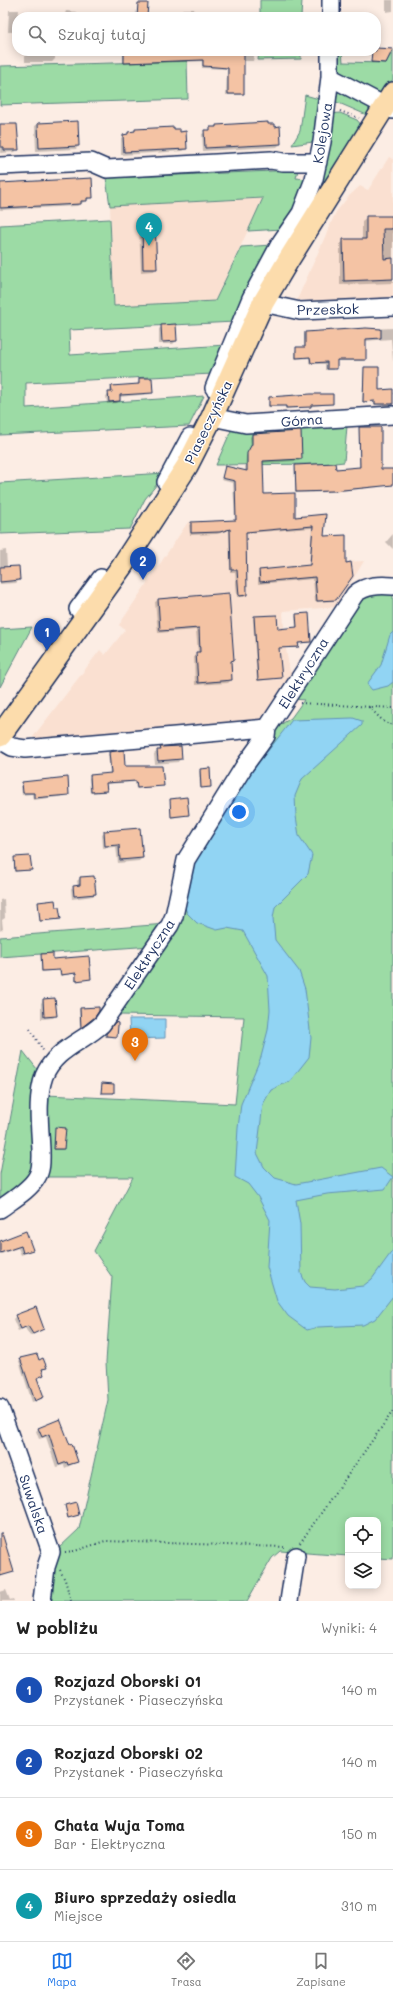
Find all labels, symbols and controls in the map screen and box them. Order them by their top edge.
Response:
search box [12,12,381,56]
icon: search [26,23,48,45]
text: Szukaj tutaj [58,24,146,44]
street label: Kolejowa [308,101,336,165]
pin: 4 [136,213,162,246]
street label: Przeskok [297,299,359,319]
street label: Piaseczyńska [179,377,237,467]
street label: Górna [280,409,324,431]
pin: 2 [130,547,156,580]
pin: 1 [34,618,60,651]
street label: Elektryczna [274,634,332,712]
your location [229,802,249,822]
street label: Elektryczna [119,915,179,993]
pin: 3 [122,1028,148,1061]
street label: Suwalska [15,1472,53,1536]
map controls [345,1517,381,1589]
button: locate [345,1517,381,1553]
button: layers [345,1553,381,1589]
text: W pobliżu [16,1616,98,1638]
text: Wyniki: 4 [321,1619,377,1636]
text: Rozjazd Oborski 01 [54,1671,201,1691]
text: 1 [26,1681,32,1698]
text: 140 m [341,1681,377,1698]
text: Przystanek · Piaseczyńska [54,1691,223,1708]
text: Rozjazd Oborski 02 [54,1743,203,1763]
text: 2 [25,1753,33,1770]
text: 140 m [341,1753,377,1770]
text: Przystanek · Piaseczyńska [54,1763,223,1780]
text: Chata Wuja Toma [54,1815,185,1835]
text: 3 [25,1825,33,1842]
text: 150 m [341,1825,377,1842]
text: Bar · Elektryczna [54,1835,166,1852]
text: Biuro sprzedaży osiedla [54,1887,236,1907]
text: 4 [25,1897,33,1914]
text: 310 m [341,1897,377,1914]
text: Miejsce [54,1907,103,1924]
tab: Mapa [47,1950,77,1989]
tab: Trasa [171,1950,202,1989]
tab: Zapisane [296,1950,346,1989]

